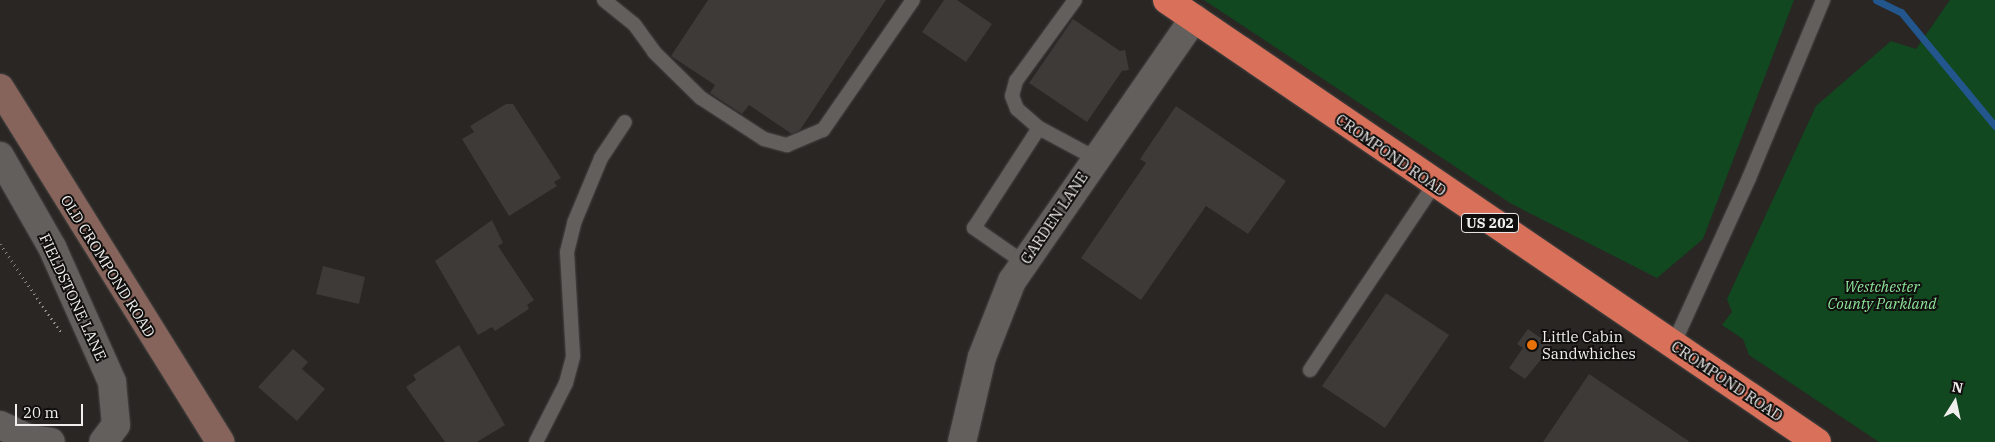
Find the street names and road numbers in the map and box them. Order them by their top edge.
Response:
street label: CROMPOND ROAD [1332,110,1450,200]
street label: GARDEN LANE [1017,169,1091,267]
street label: OLD CROMPOND ROAD [57,192,159,340]
road number: US 202 [1460,212,1520,234]
street label: FIELDSTONE LANE [36,231,110,363]
street label: CROMPOND ROAD [1668,337,1786,425]

